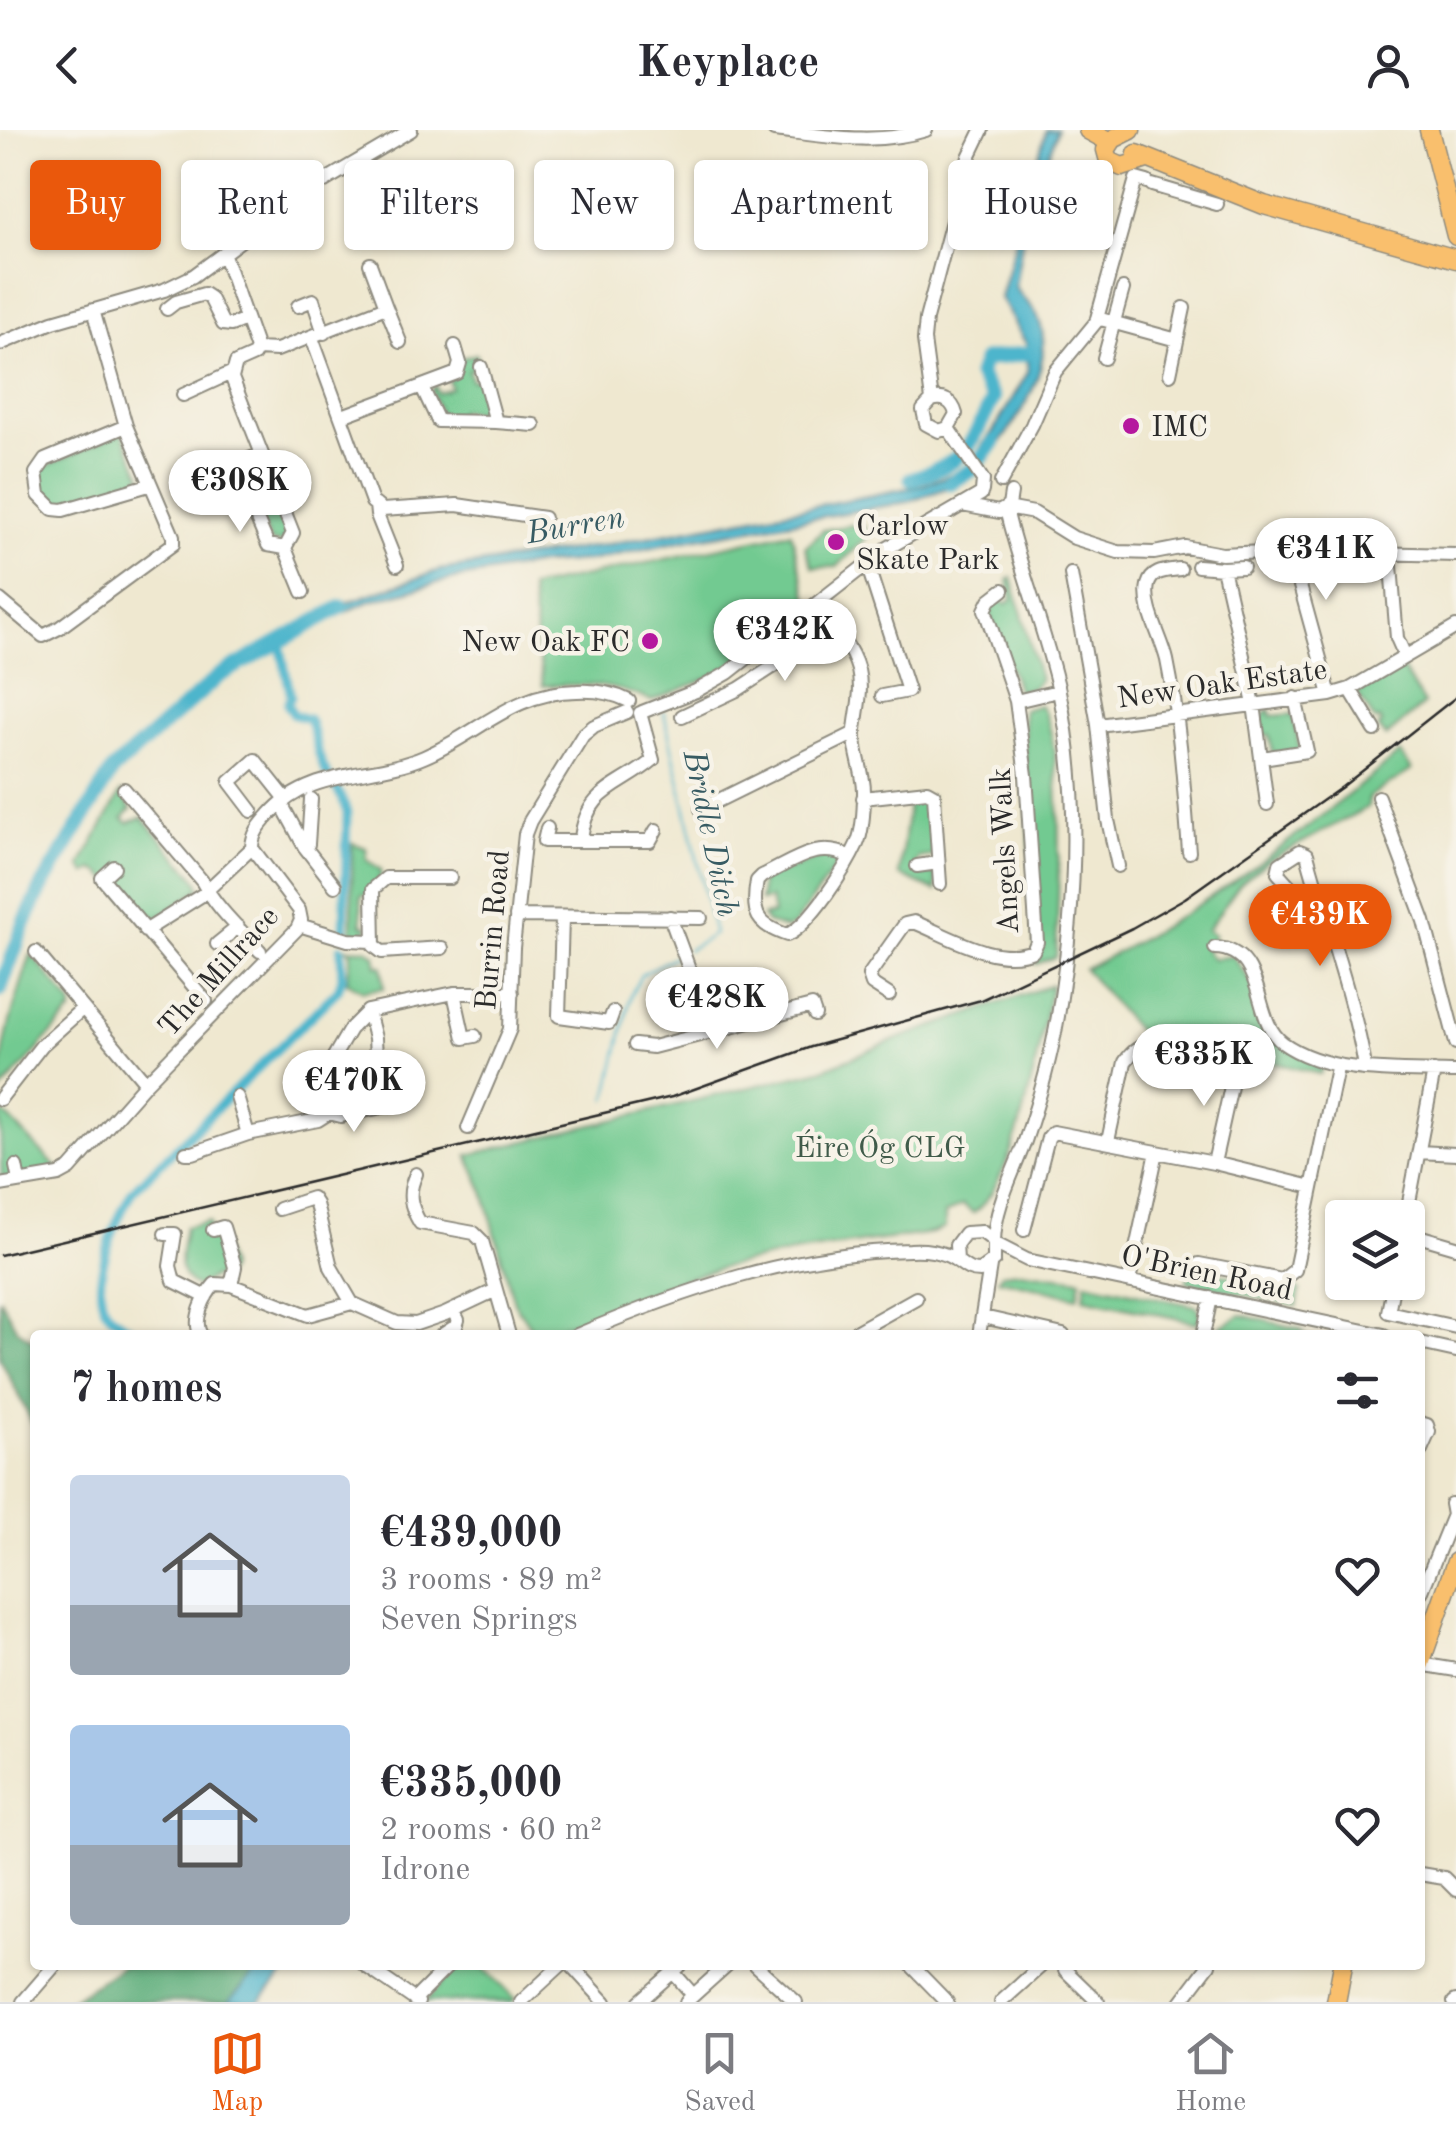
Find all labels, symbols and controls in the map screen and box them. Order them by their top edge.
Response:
icon: back [40,38,95,93]
icon: person [1361,38,1416,93]
text: Keyplace [637,42,819,87]
chip: Buy [30,160,161,250]
chip: Rent [181,160,324,250]
chip: Filters [344,160,514,250]
chip: New [534,160,674,250]
chip: Apartment [694,160,928,250]
chip: House [948,160,1113,250]
place label: IMC [1151,413,1208,443]
marker: IMC [1120,415,1142,437]
pin: €308K [170,450,310,535]
text: €308K [191,466,289,498]
water label: Burren [523,503,627,552]
place label: Carlow Skate Park [856,512,1000,576]
pin: €341K [1256,518,1396,603]
marker: Carlow Skate Park [825,531,847,553]
text: €341K [1277,534,1375,566]
pin: €342K [715,599,855,684]
text: €342K [736,615,834,647]
place label: New Oak FC [461,628,630,658]
marker: New Oak FC [639,630,661,652]
street label: New Oak Estate [1115,655,1329,715]
water label: Bridle Ditch [676,746,742,920]
street label: Angels Walk [987,767,1025,935]
street label: Burrin Road [472,849,516,1012]
pin: €439K [1250,884,1390,969]
text: €439K [1271,900,1369,932]
street label: The Millrace [154,902,285,1043]
pin: €428K [647,967,787,1052]
text: €428K [668,983,766,1015]
pin: €335K [1134,1024,1274,1109]
text: €335K [1155,1040,1253,1072]
pin: €470K [284,1050,424,1135]
text: €470K [305,1066,403,1098]
park label: Éire Óg CLG [795,1129,965,1164]
map controls [1325,1200,1425,1300]
button: layers [1325,1200,1425,1300]
street label: O'Brien Road [1118,1241,1295,1307]
icon: filters [1330,1363,1385,1418]
text: 7 homes [70,1369,222,1411]
text: €439,000 [380,1514,562,1556]
icon: home [150,1515,270,1635]
icon: heart [1330,1548,1385,1603]
text: 3 rooms · 89 m² [380,1565,602,1597]
text: Seven Springs [380,1605,578,1637]
text: €335,000 [380,1764,562,1806]
icon: home [150,1765,270,1885]
icon: heart [1330,1798,1385,1853]
text: 2 rooms · 60 m² [380,1815,602,1847]
text: Idrone [380,1855,470,1887]
tab: Map [210,2026,265,2121]
tab: Saved [684,2026,756,2121]
tab: Home [1175,2026,1246,2121]

